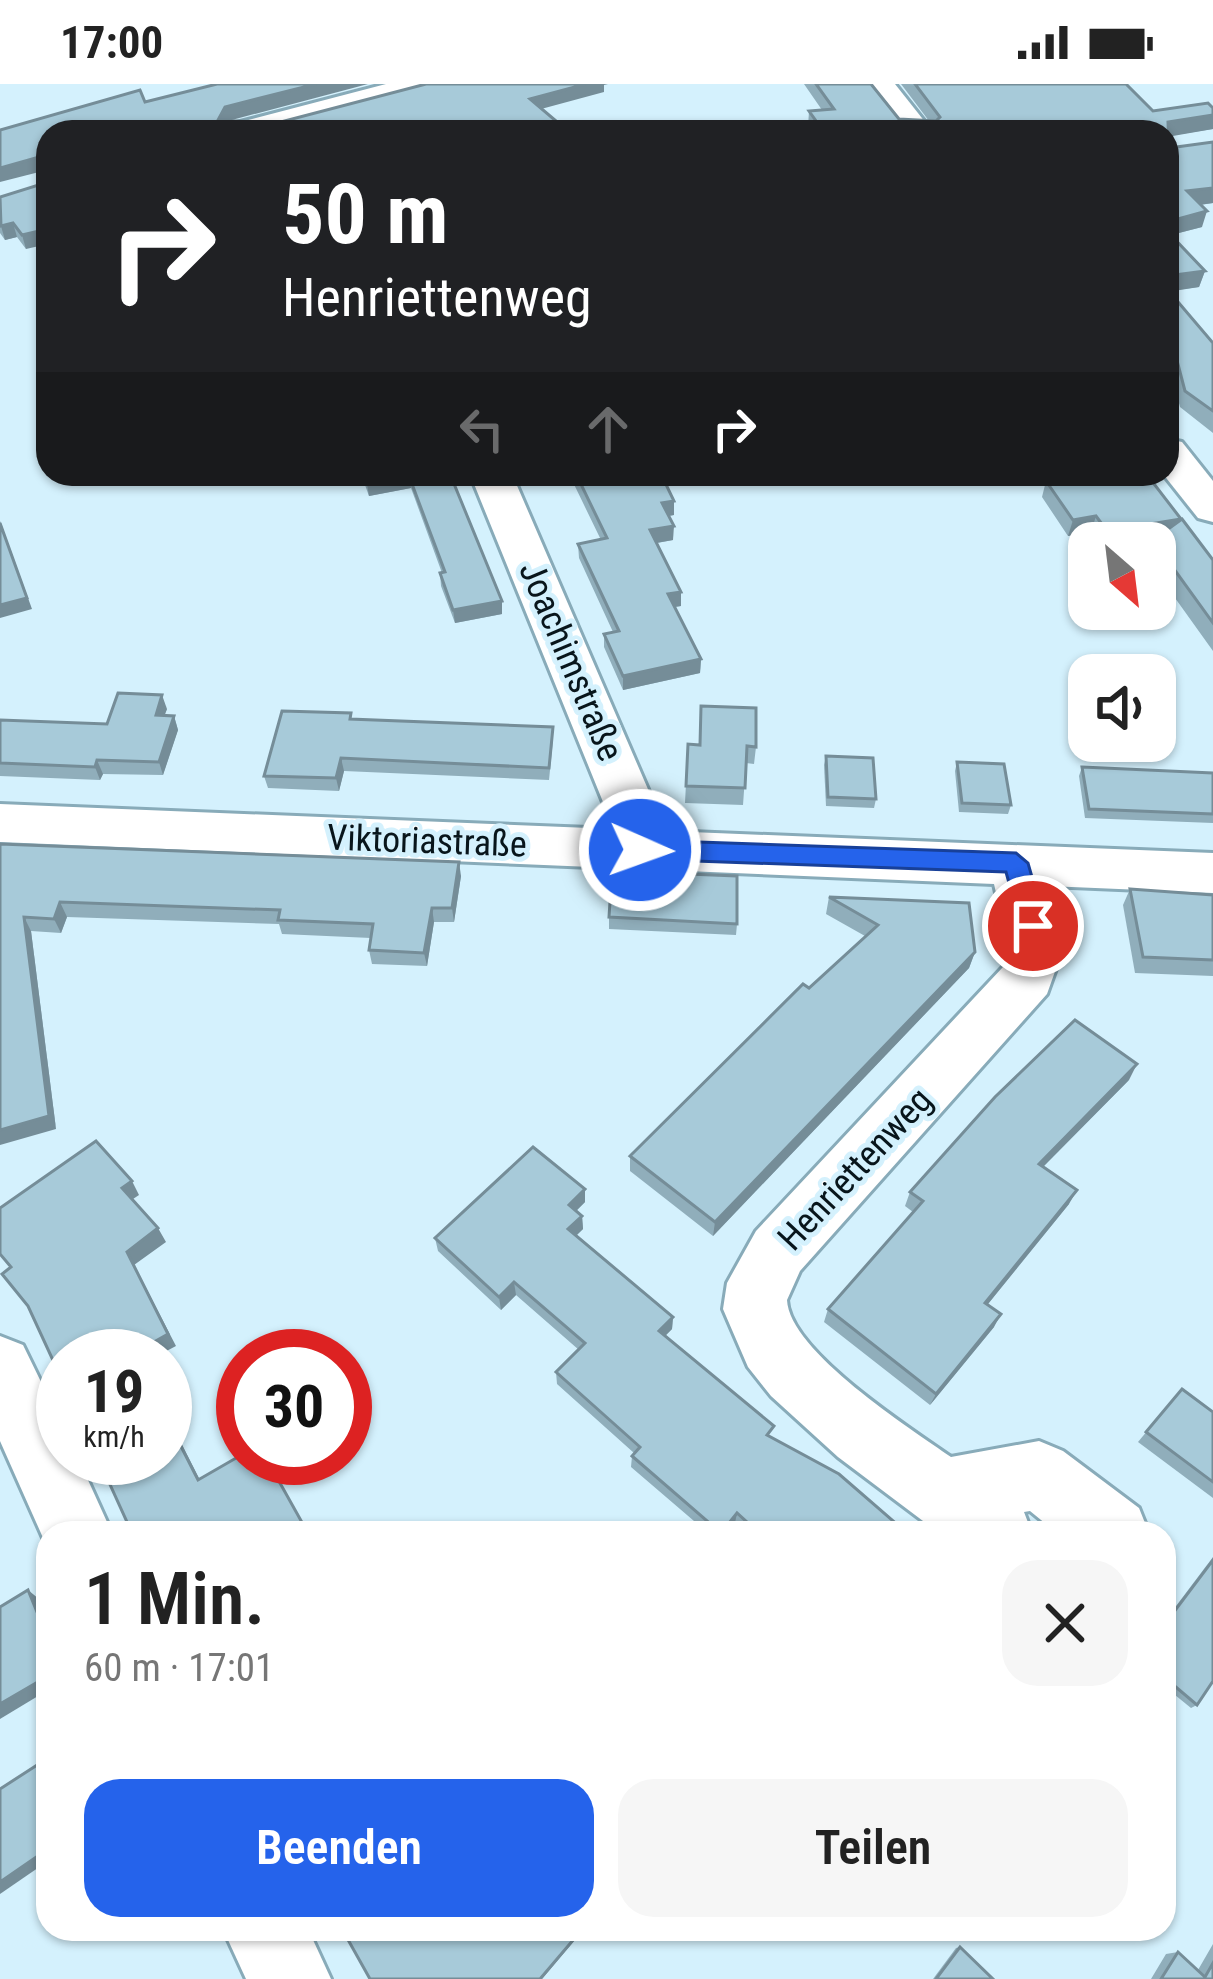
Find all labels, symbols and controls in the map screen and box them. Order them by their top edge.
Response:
text: 17:00 [60,16,163,69]
text: 50 m [282,165,449,264]
icon: right [84,168,240,324]
text: Henriettenweg [282,266,592,329]
icon: left [449,396,515,462]
icon: ahead [575,396,641,462]
icon: right [701,396,767,462]
north arrow [1068,522,1176,630]
map controls [1068,522,1176,762]
street label: Joachimstraße [510,555,632,767]
button: sound [1068,654,1176,762]
position arrow [577,787,703,913]
street label: Viktoriastraße [326,817,528,865]
pin [982,875,1084,977]
icon: arrive [1000,893,1066,959]
street label: Henriettenweg [769,1079,941,1259]
speed limit sign: 30 [216,1329,372,1485]
text: 19 [84,1356,144,1427]
text: km/h [83,1419,145,1454]
text: 1 Min. [84,1557,265,1642]
button: close [1002,1560,1128,1686]
text: 60 m · 17:01 [84,1645,274,1691]
button: Beenden [84,1779,594,1917]
button: Teilen [618,1779,1128,1917]

